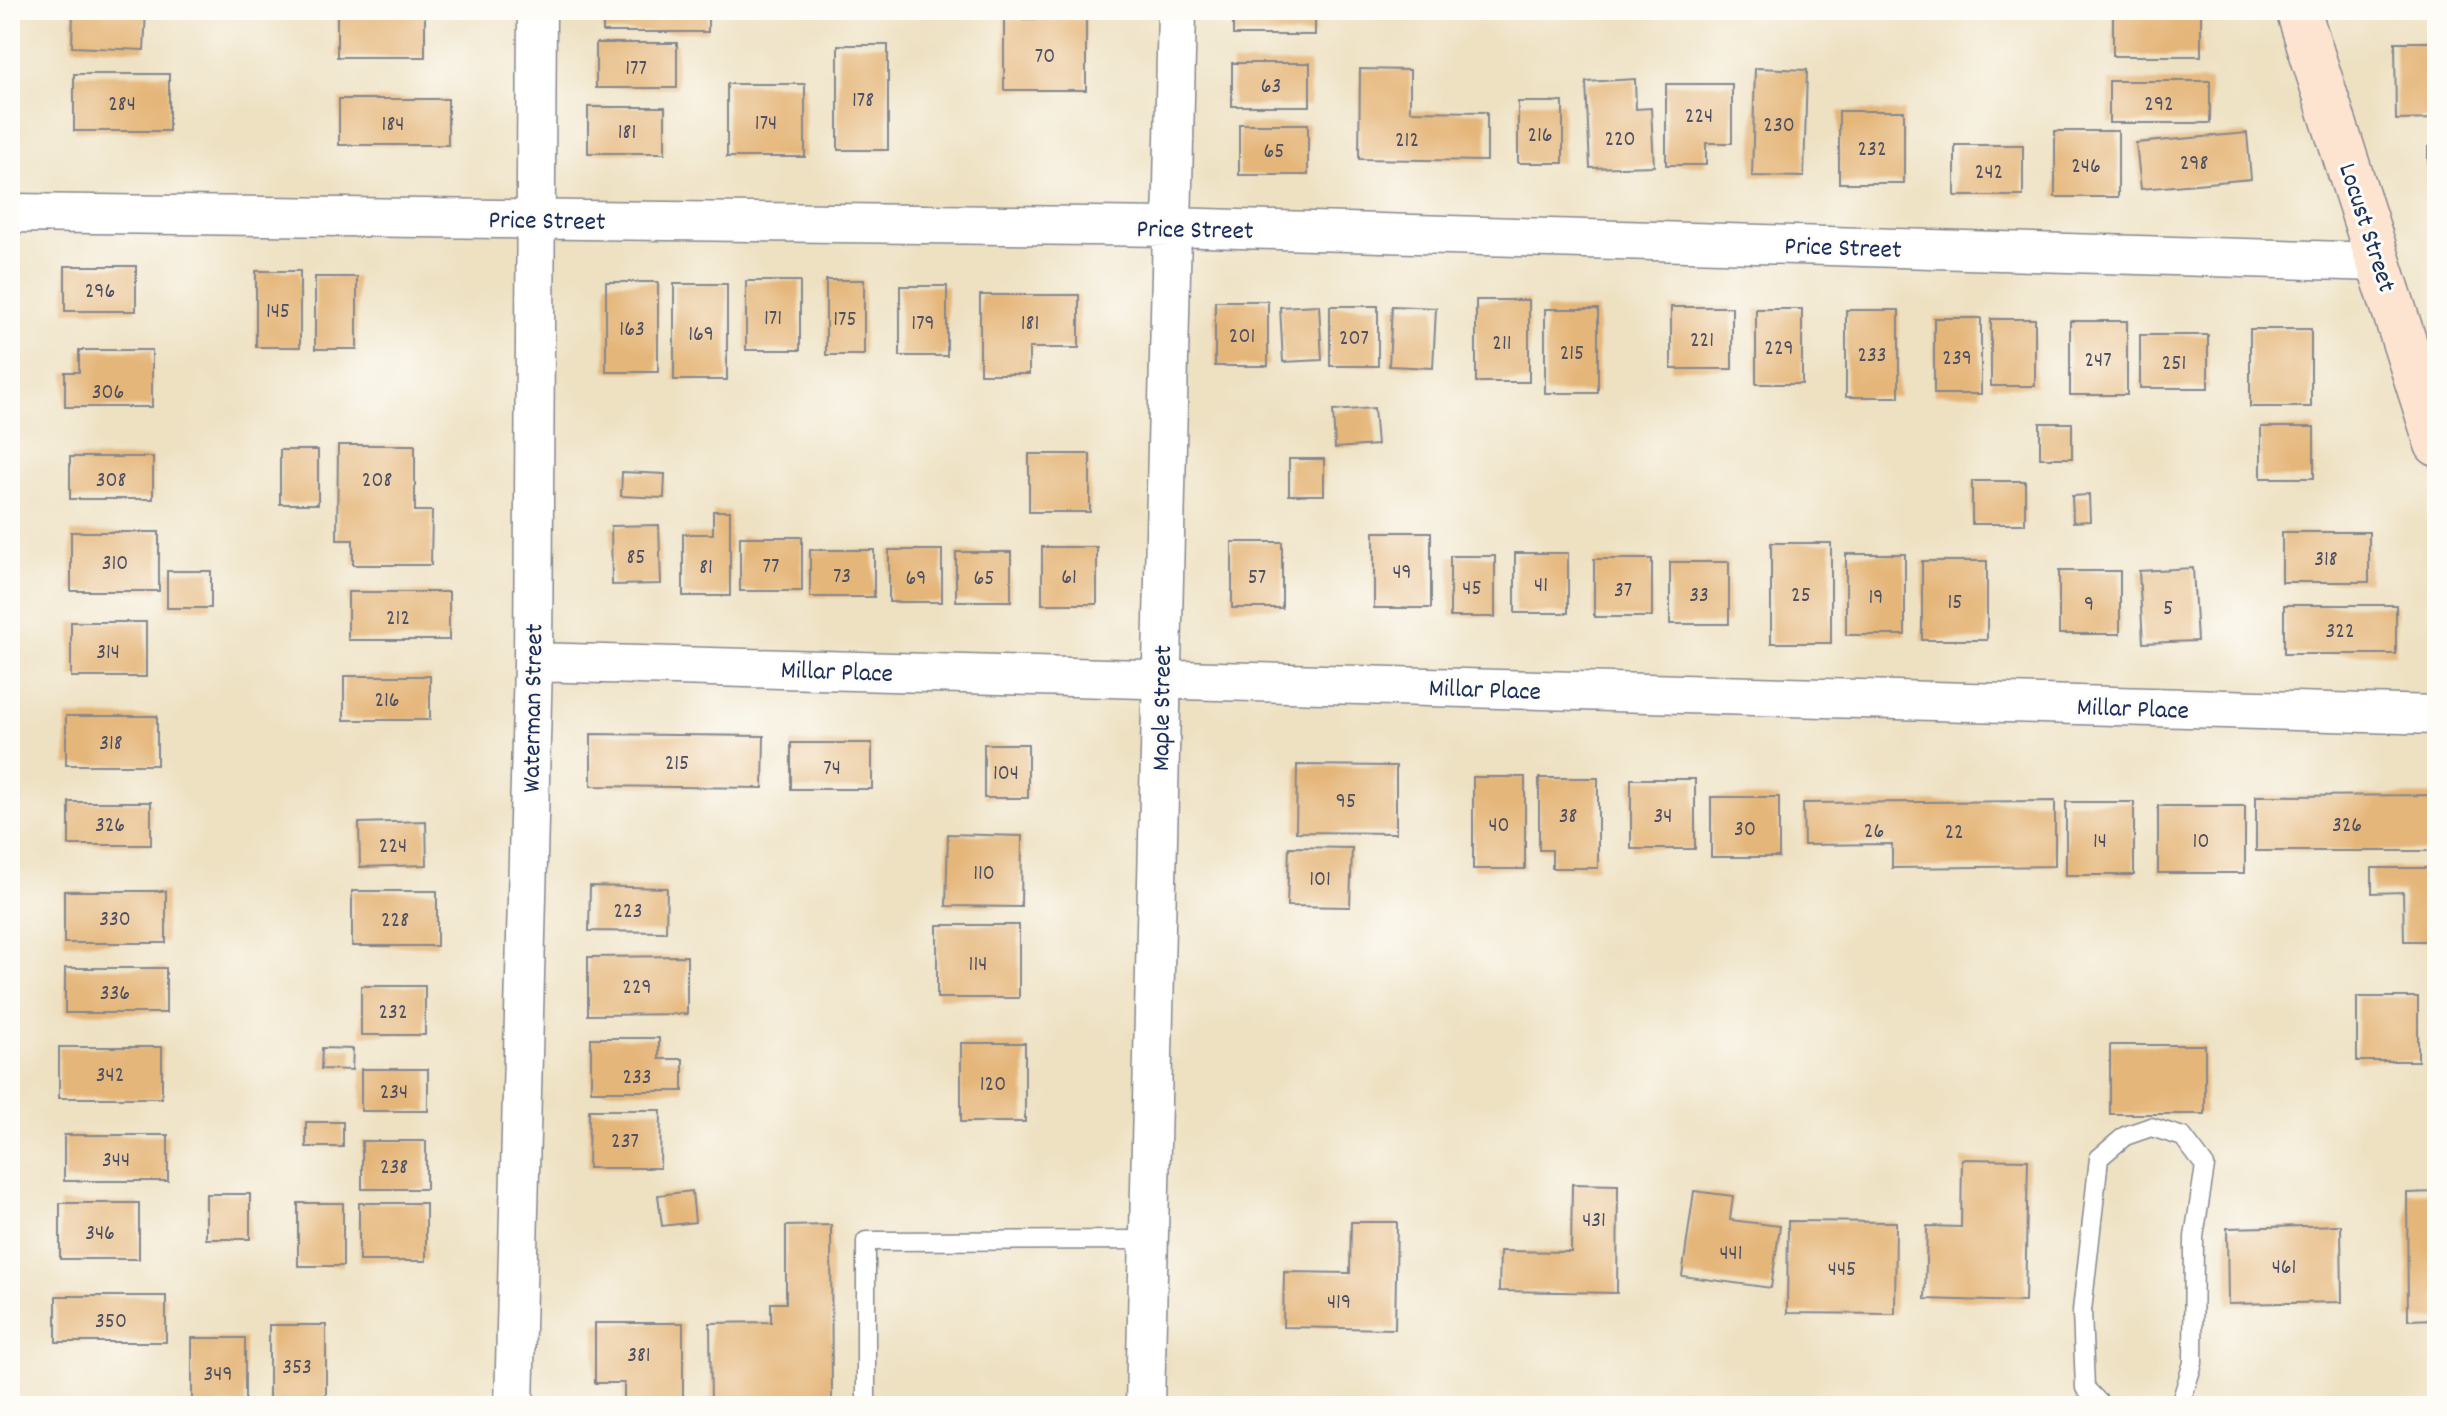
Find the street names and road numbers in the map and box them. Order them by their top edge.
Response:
street label: Locust Street [2327,159,2404,298]
street label: Price Street [488,203,606,242]
street label: Price Street [1136,212,1254,251]
street label: Price Street [1784,229,1903,270]
street label: Waterman Street [515,623,554,793]
street label: Maple Street [1144,644,1183,771]
street label: Millar Place [780,653,894,694]
street label: Millar Place [1428,671,1542,712]
street label: Millar Place [2076,690,2190,731]

